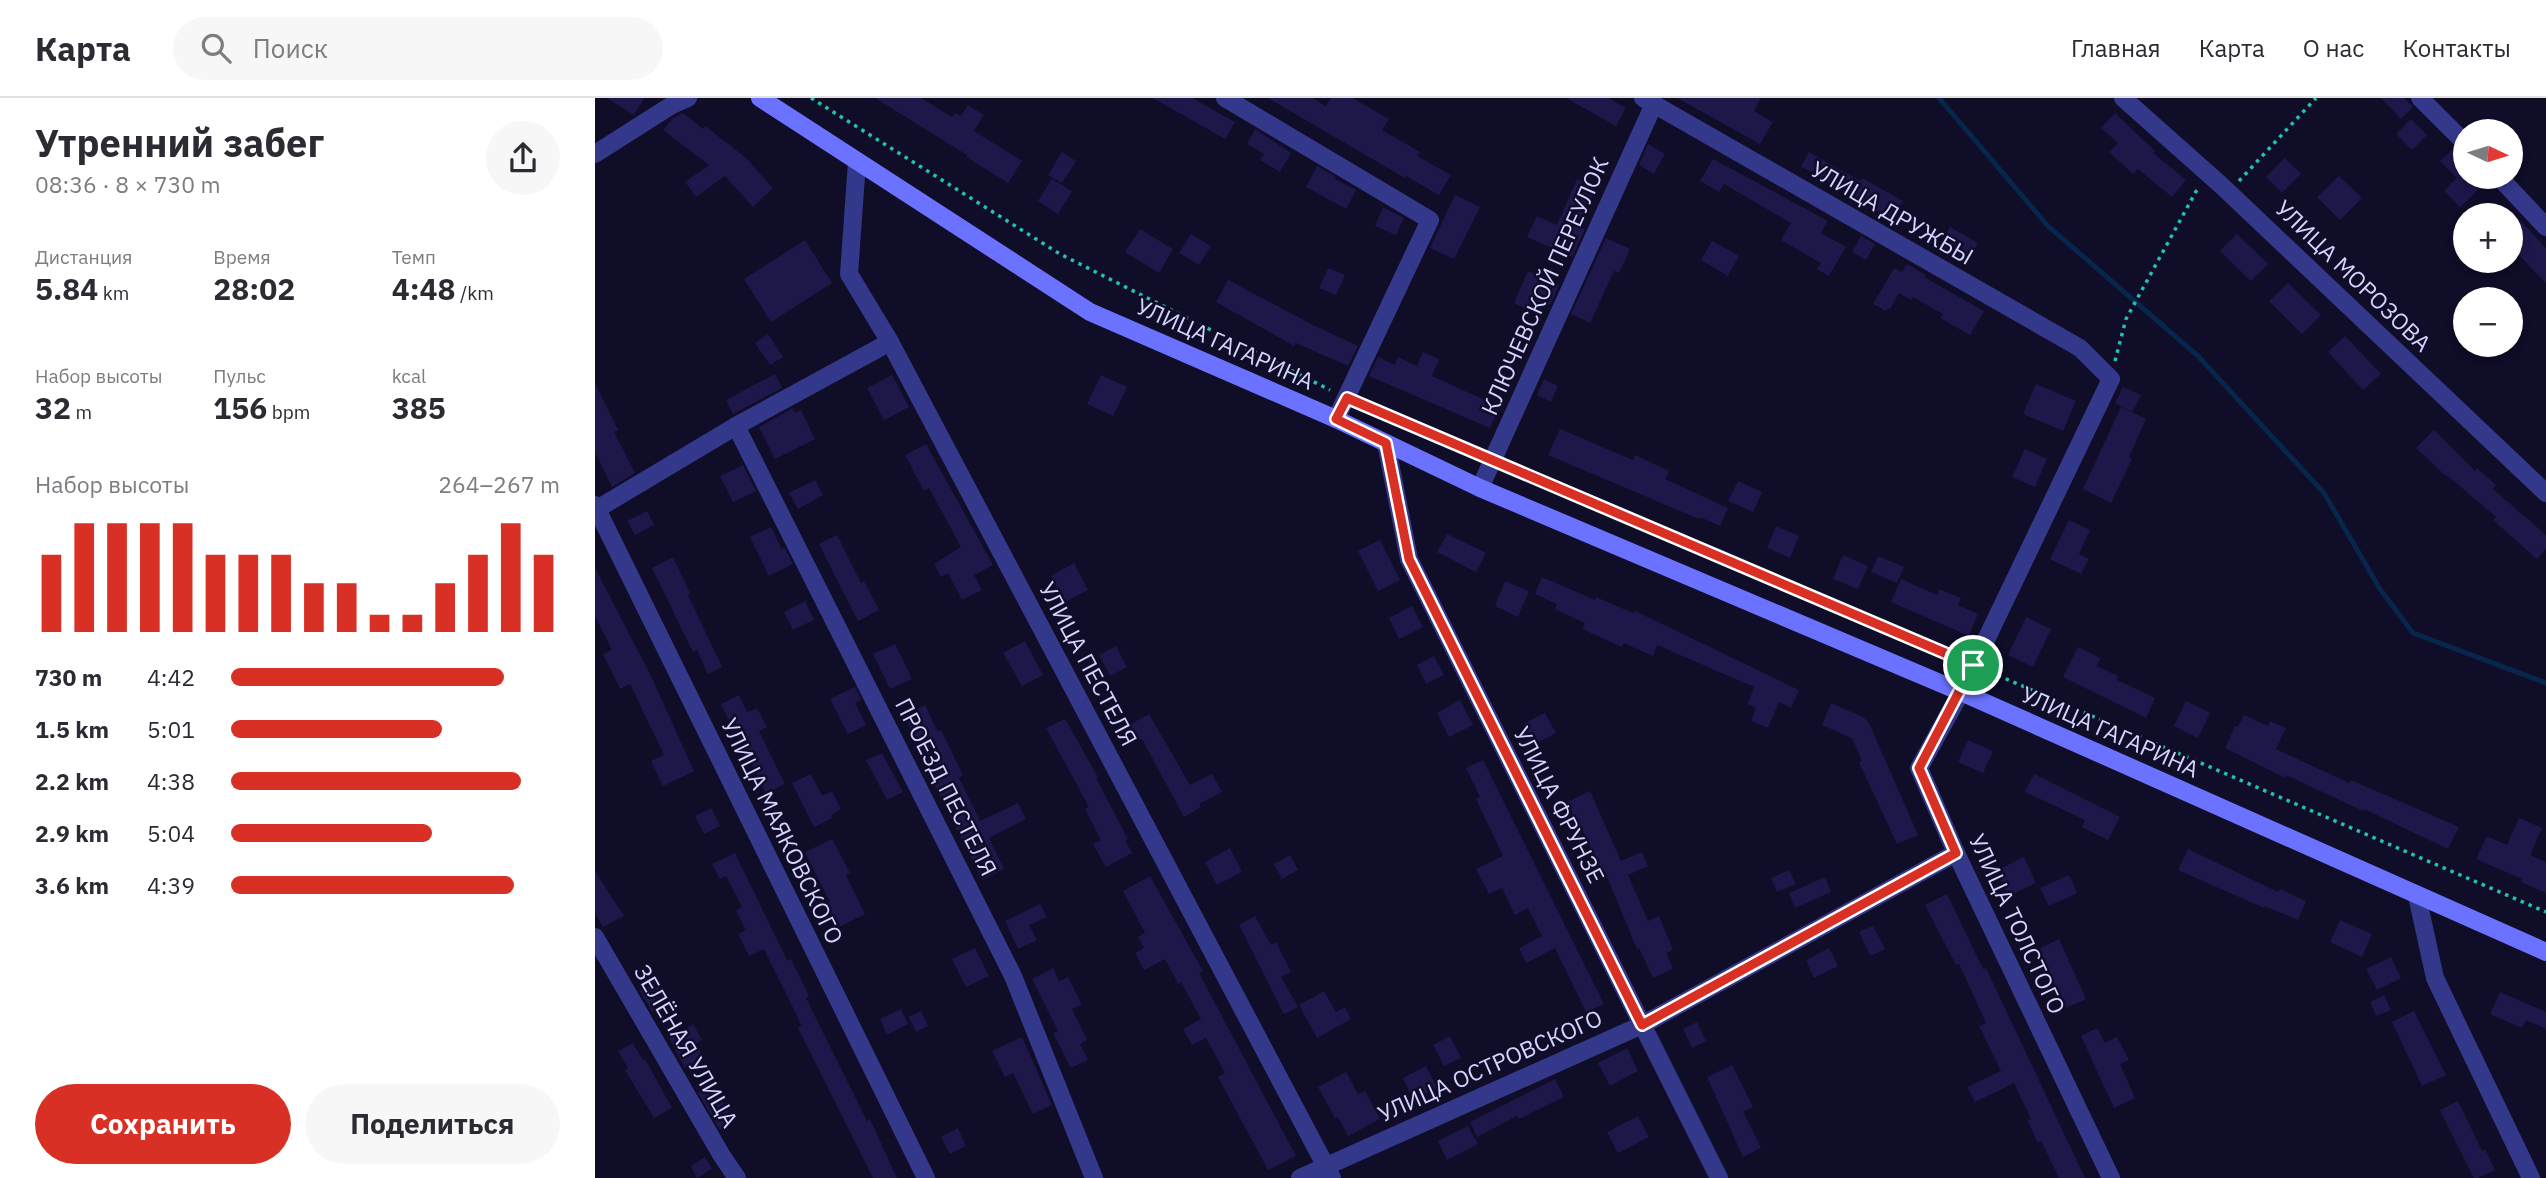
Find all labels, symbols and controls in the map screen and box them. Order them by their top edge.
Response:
search box [173,17,663,80]
text: Карта [35,27,131,70]
icon: search [197,29,235,67]
text: Поиск [253,31,328,65]
text: Главная [2071,32,2161,64]
text: Карта [2199,32,2265,64]
text: О нас [2303,32,2364,64]
text: Контакты [2402,32,2511,64]
text: Утренний забег [35,118,324,167]
north arrow [2453,119,2523,189]
map controls [2453,119,2523,357]
button: share [486,121,560,195]
street label: КЛЮЧЕВСКОЙ ПЕРЕУЛОК [1474,152,1615,419]
street label: УЛИЦА ДРУЖБЫ [1806,153,1979,271]
text: 08:36 · 8 × 730 m [35,169,221,199]
street label: УЛИЦА МОРОЗОВА [2269,193,2438,358]
button: + [2453,203,2523,273]
text: Дистанция [35,245,132,269]
text: Время [213,245,271,269]
text: Темп [392,245,436,269]
text: 5.84 [35,269,98,308]
text: 28:02 [213,269,295,308]
text: 4:48 [392,269,456,308]
text: km [98,281,129,305]
text: /km [456,281,494,305]
button: − [2453,287,2523,357]
street label: УЛИЦА ГАГАРИНА [1132,290,1319,396]
text: Набор высоты [35,364,162,388]
text: Пульс [213,364,266,388]
text: kcal [392,364,426,388]
text: 32 [35,388,71,427]
text: 156 [213,388,267,427]
text: 385 [392,388,446,427]
text: m [71,400,92,424]
text: bpm [267,400,310,424]
text: Набор высоты [35,469,189,499]
text: 264–267 m [438,469,560,499]
street label: УЛИЦА ПЕСТЕЛЯ [1033,576,1145,751]
pin [1943,635,2003,695]
icon: arrive [1954,646,1992,684]
text: 730 m [35,662,102,692]
text: 4:42 [147,662,195,692]
street label: УЛИЦА ГАГАРИНА [2017,678,2204,784]
street label: ПРОЕЗД ПЕСТЕЛЯ [889,693,1005,881]
street label: УЛИЦА МАЯКОВСКОГО [715,713,851,948]
text: 1.5 km [35,714,109,744]
text: 5:01 [147,714,195,744]
street label: УЛИЦА ФРУНЗЕ [1508,721,1612,888]
text: 2.2 km [35,766,109,796]
text: 4:38 [147,766,195,796]
text: 2.9 km [35,818,109,848]
text: 5:04 [147,818,195,848]
street label: УЛИЦА ТОЛСТОГО [1963,828,2073,1019]
text: 3.6 km [35,870,109,900]
text: 4:39 [147,870,195,900]
street label: ЗЕЛЁНАЯ УЛИЦА [628,959,746,1133]
street label: УЛИЦА ОСТРОВСКОГО [1373,1002,1606,1128]
button: Сохранить [35,1084,291,1164]
button: Поделиться [305,1084,560,1164]

